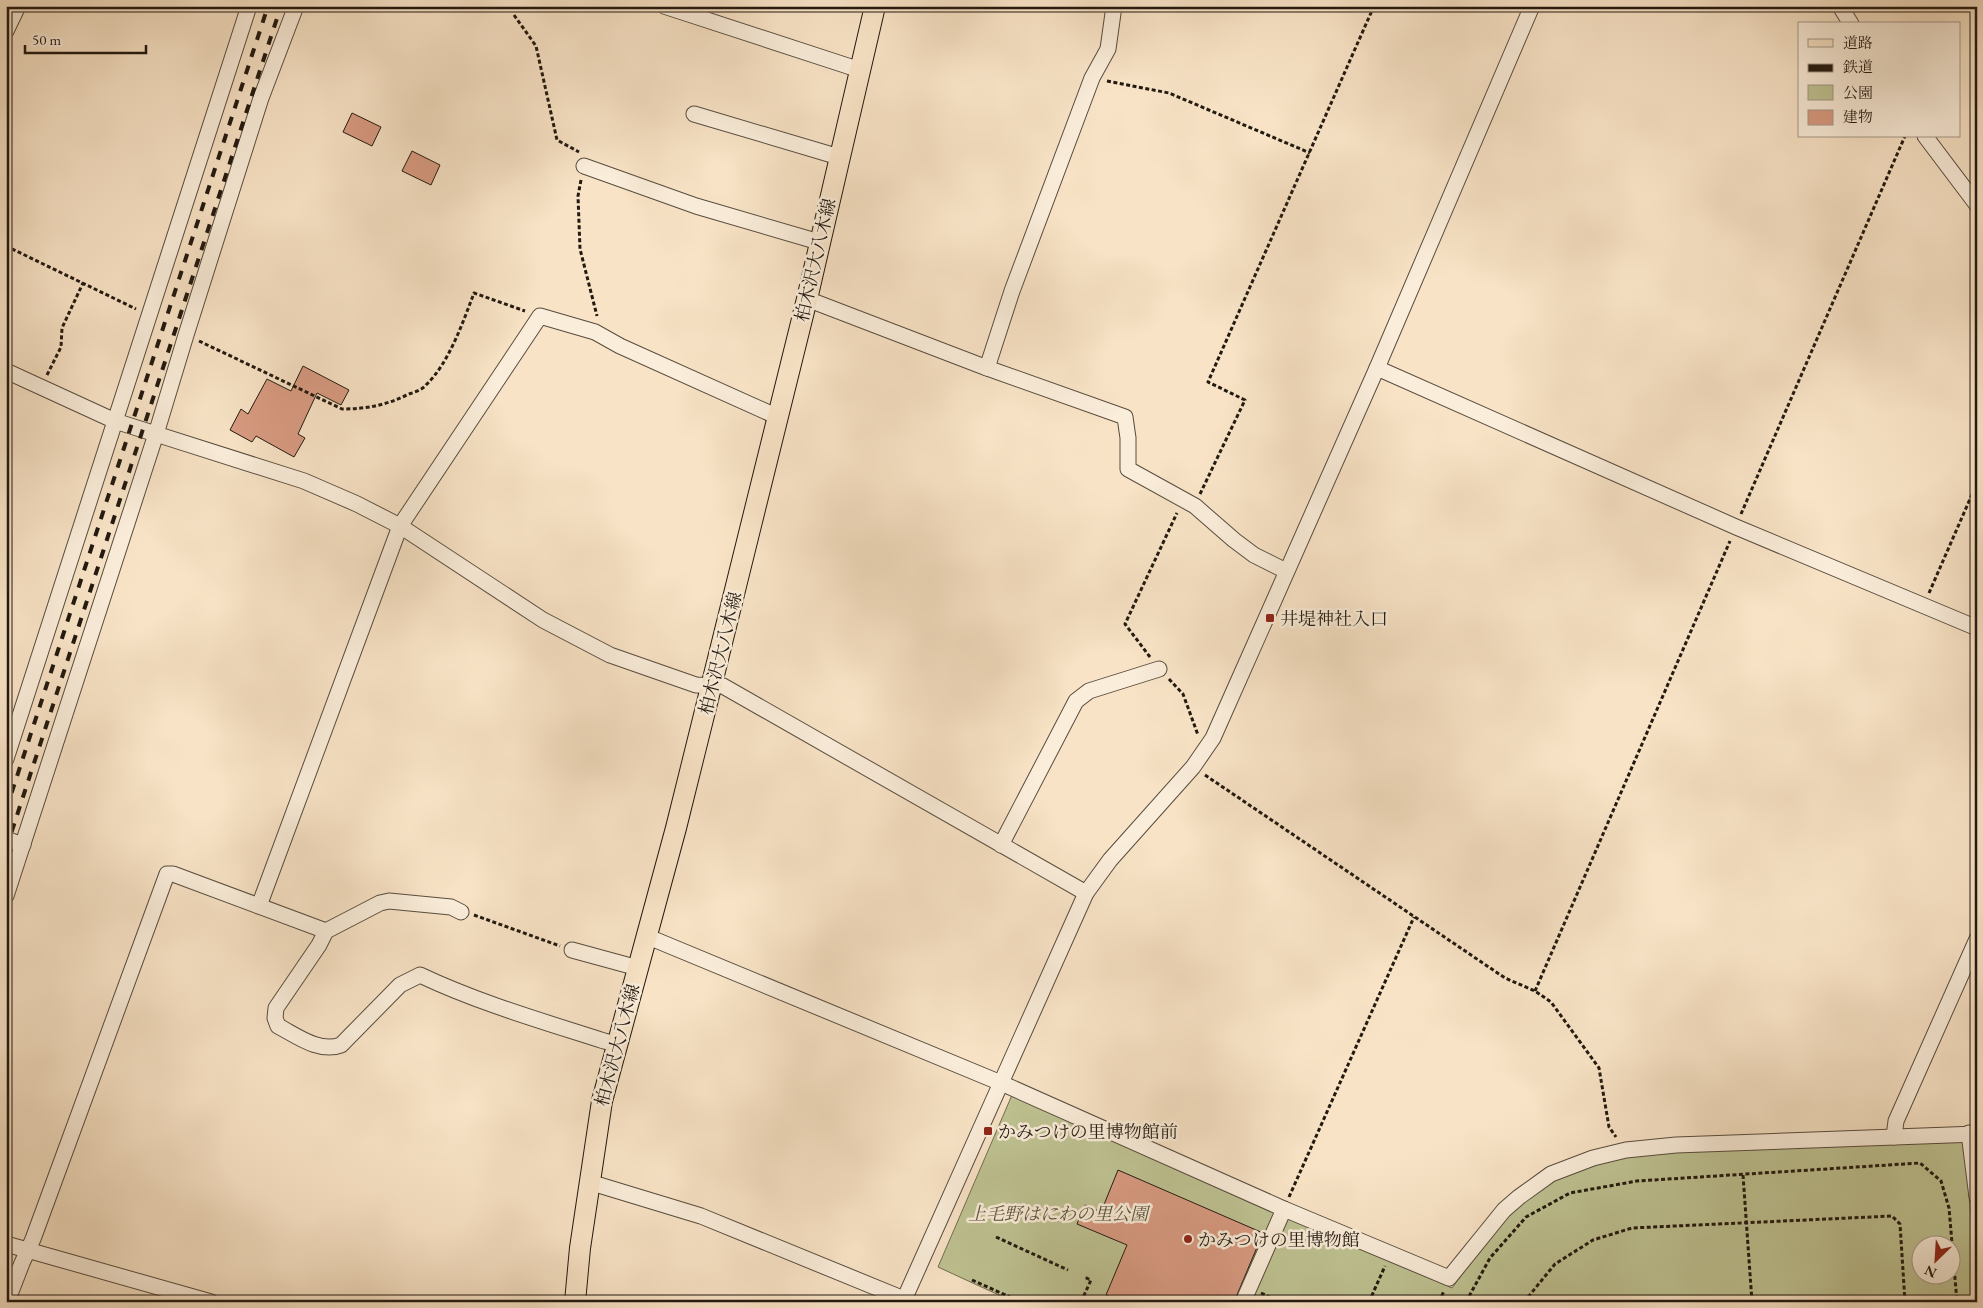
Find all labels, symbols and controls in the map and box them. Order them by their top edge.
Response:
scale bar [25,22,146,54]
legend [1798,22,1960,138]
text: 50 m [32,30,61,49]
text: 道路 [1843,33,1873,52]
text: 鉄道 [1843,57,1873,76]
text: 公園 [1843,83,1873,102]
text: 建物 [1843,107,1873,126]
street label: 柏木沢大八木線 [790,196,840,324]
street label: 柏木沢大八木線 [694,589,746,717]
place label: 井堤神社入口 [1280,607,1388,630]
marker: 井堤神社入口 [1264,612,1276,624]
street label: 柏木沢大八木線 [590,981,644,1109]
place label: かみつけの里博物館前 [998,1120,1178,1143]
marker: かみつけの里博物館前 [982,1125,994,1137]
park label: 上毛野はにわの里公園 [968,1202,1151,1225]
place label: かみつけの里博物館 [1198,1228,1360,1251]
marker: かみつけの里博物館 [1182,1233,1194,1245]
north arrow [1910,1236,1960,1286]
text: N [1921,1261,1939,1282]

